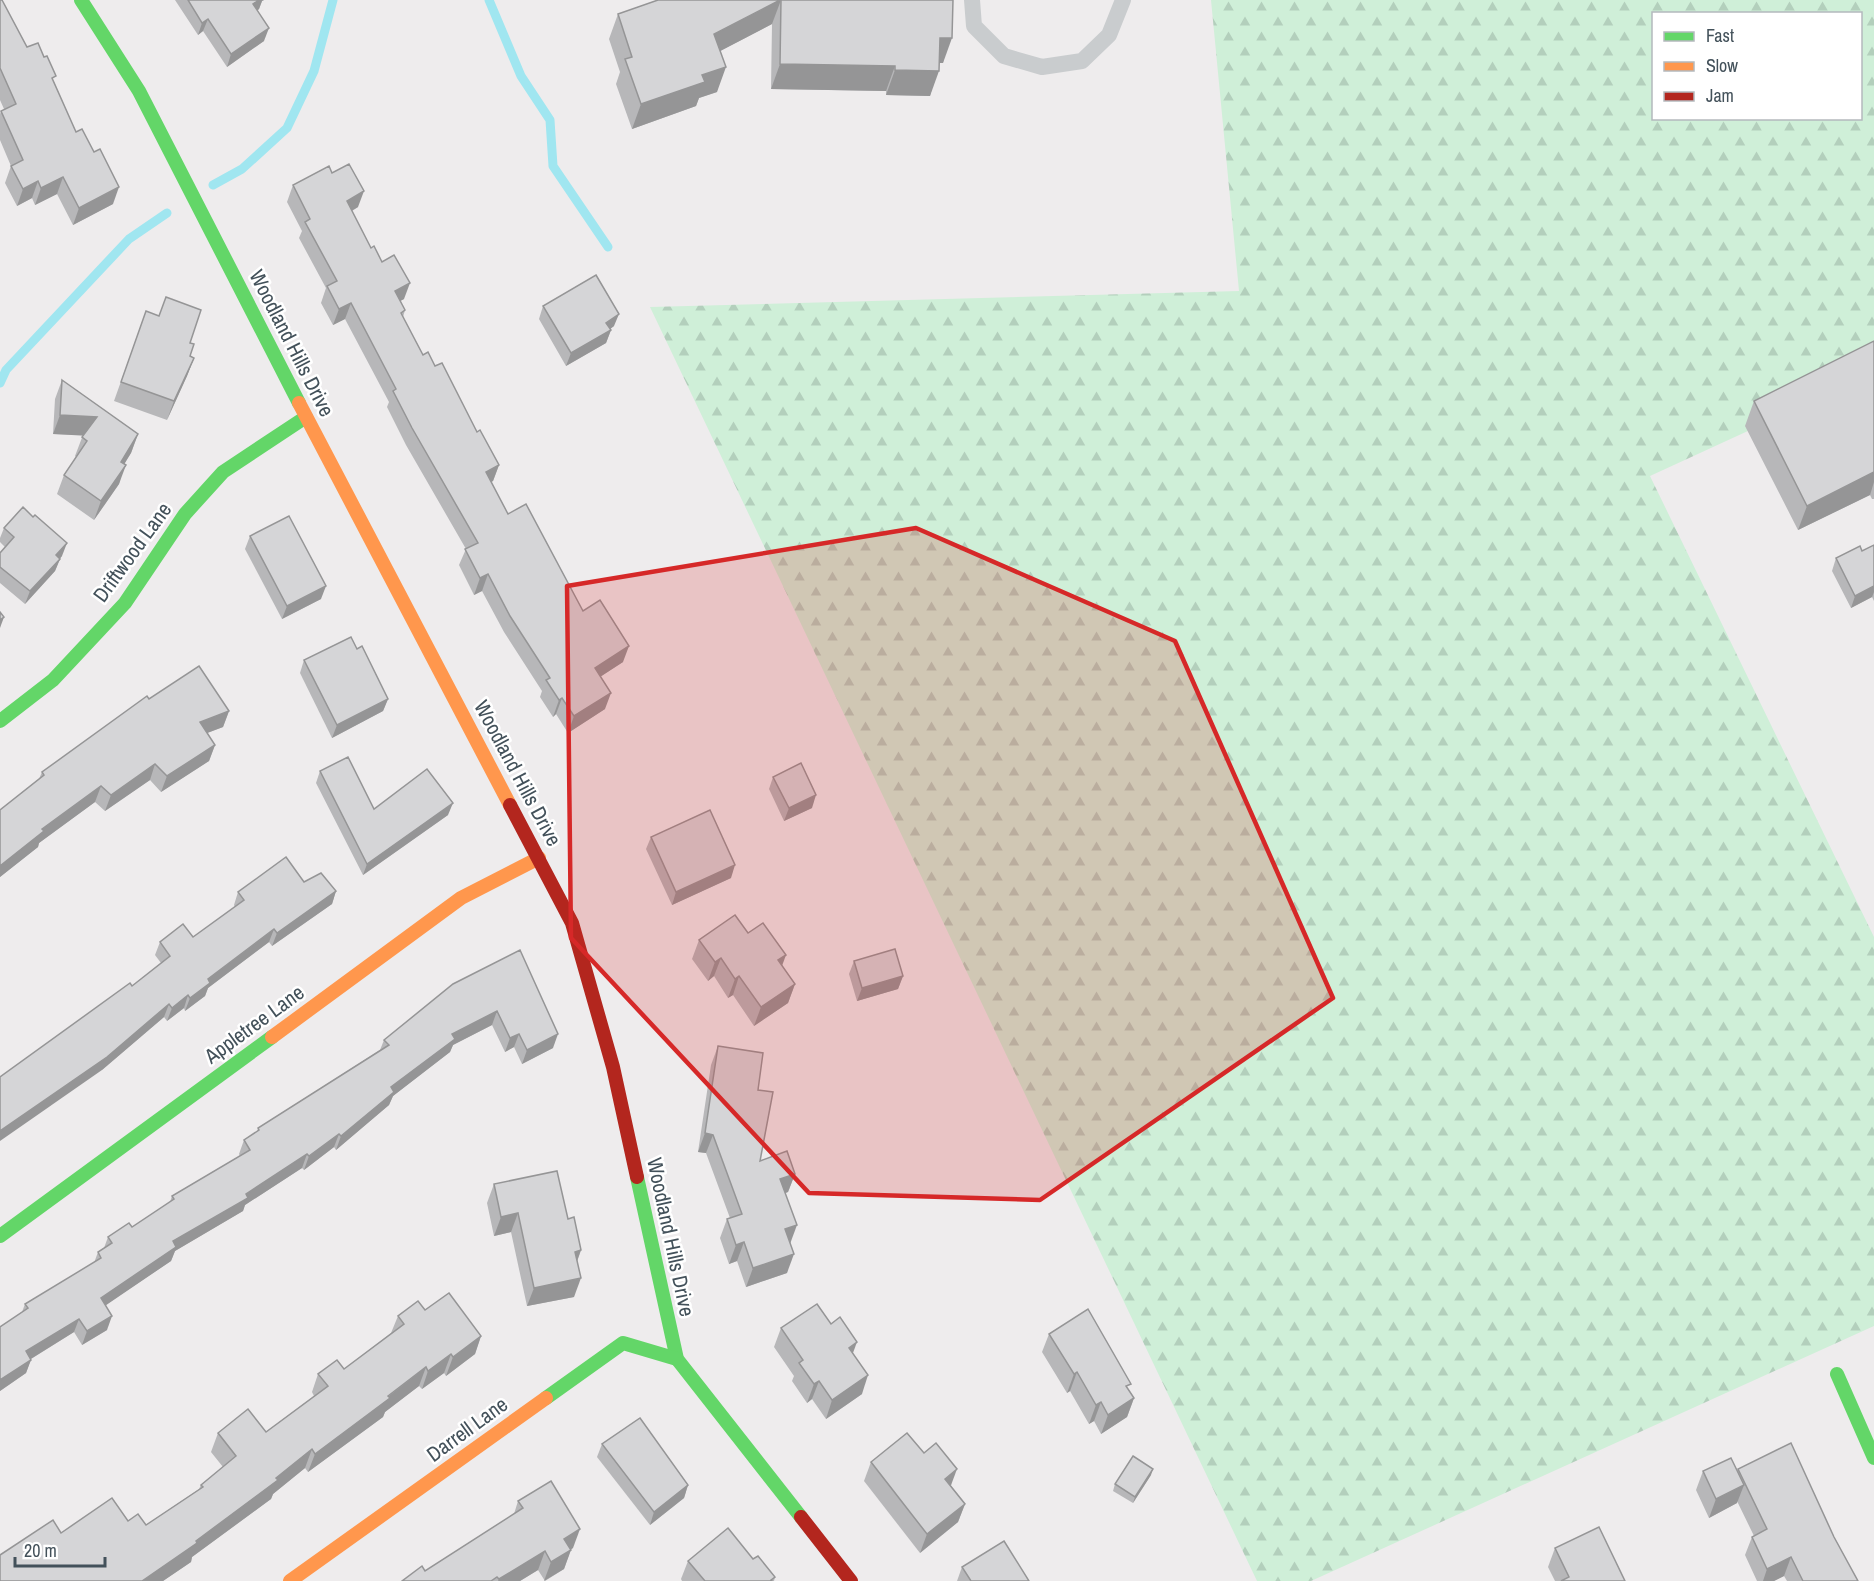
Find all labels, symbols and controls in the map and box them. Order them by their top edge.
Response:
legend [1652,12,1862,120]
text: Fast [1706,23,1734,48]
text: Slow [1706,53,1738,78]
text: Jam [1706,83,1734,108]
street label: Woodland Hills Drive [242,264,342,422]
street label: Driftwood Lane [86,496,178,608]
street label: Woodland Hills Drive [467,695,569,851]
street label: Appletree Lane [197,978,310,1071]
street label: Woodland Hills Drive [640,1155,702,1319]
street label: Darrell Lane [421,1390,513,1468]
scale bar [15,1530,105,1568]
text: 20 m [24,1538,57,1563]

